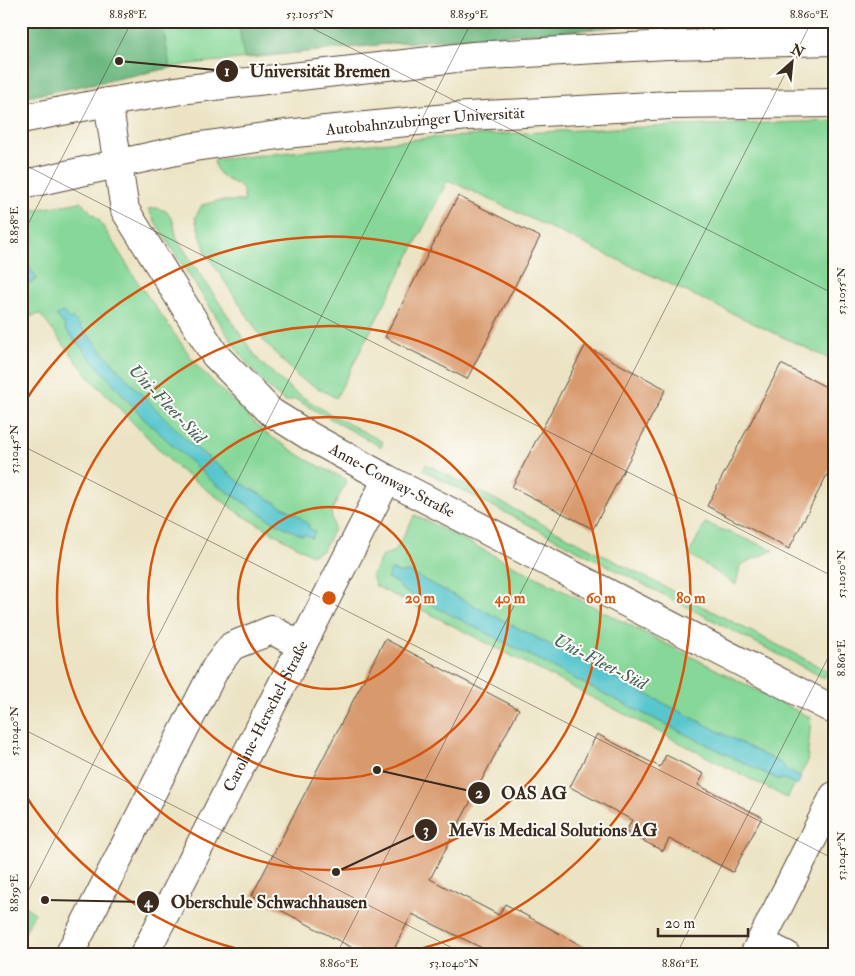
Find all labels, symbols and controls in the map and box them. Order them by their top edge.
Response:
text: 8.858°E [109,7,147,22]
text: 53.1055°N [286,7,334,22]
text: 8.859°E [450,7,488,22]
text: 8.860°E [790,7,829,22]
north arrow [768,38,818,88]
text: N [787,40,808,61]
callout: Universität Bremen [215,54,401,87]
text: Universität Bremen [250,60,391,83]
text: 1 [224,62,230,81]
street label: Autobahnzubringer Universität [324,103,526,140]
text: 8.858°E [7,206,22,244]
text: 53.1055°N [834,267,849,315]
water label: Uni-Fleet-Süd [123,359,212,450]
text: 53.1045°N [7,424,22,474]
street label: Anne-Conway-Straße [325,438,458,522]
text: 53.1050°N [834,549,849,598]
centre of rings [320,589,338,607]
text: 20 m [405,589,435,608]
text: 40 m [494,589,526,608]
text: 60 m [586,589,616,608]
text: 80 m [676,589,706,608]
water label: Uni-Fleet-Süd [549,629,652,696]
street label: Caroline-Herschel-Straße [219,637,313,795]
text: 8.861°E [834,639,849,676]
text: 53.1040°N [7,706,22,756]
callout: OAS AG [466,776,577,809]
text: OAS AG [501,782,567,805]
text: 2 [475,784,483,803]
callout: MeVis Medical Solutions AG [414,813,668,846]
text: MeVis Medical Solutions AG [448,819,657,842]
text: 3 [423,821,429,840]
text: 53.1045°N [834,831,849,881]
text: 8.859°E [7,874,22,912]
callout: Oberschule Schwachhausen [136,885,377,918]
text: Oberschule Schwachhausen [171,891,368,914]
text: 4 [143,893,153,912]
scale bar [658,906,748,938]
text: 20 m [665,914,695,933]
text: 8.860°E [320,956,359,971]
text: 53.1040°N [429,956,479,971]
text: 8.861°E [662,956,699,971]

